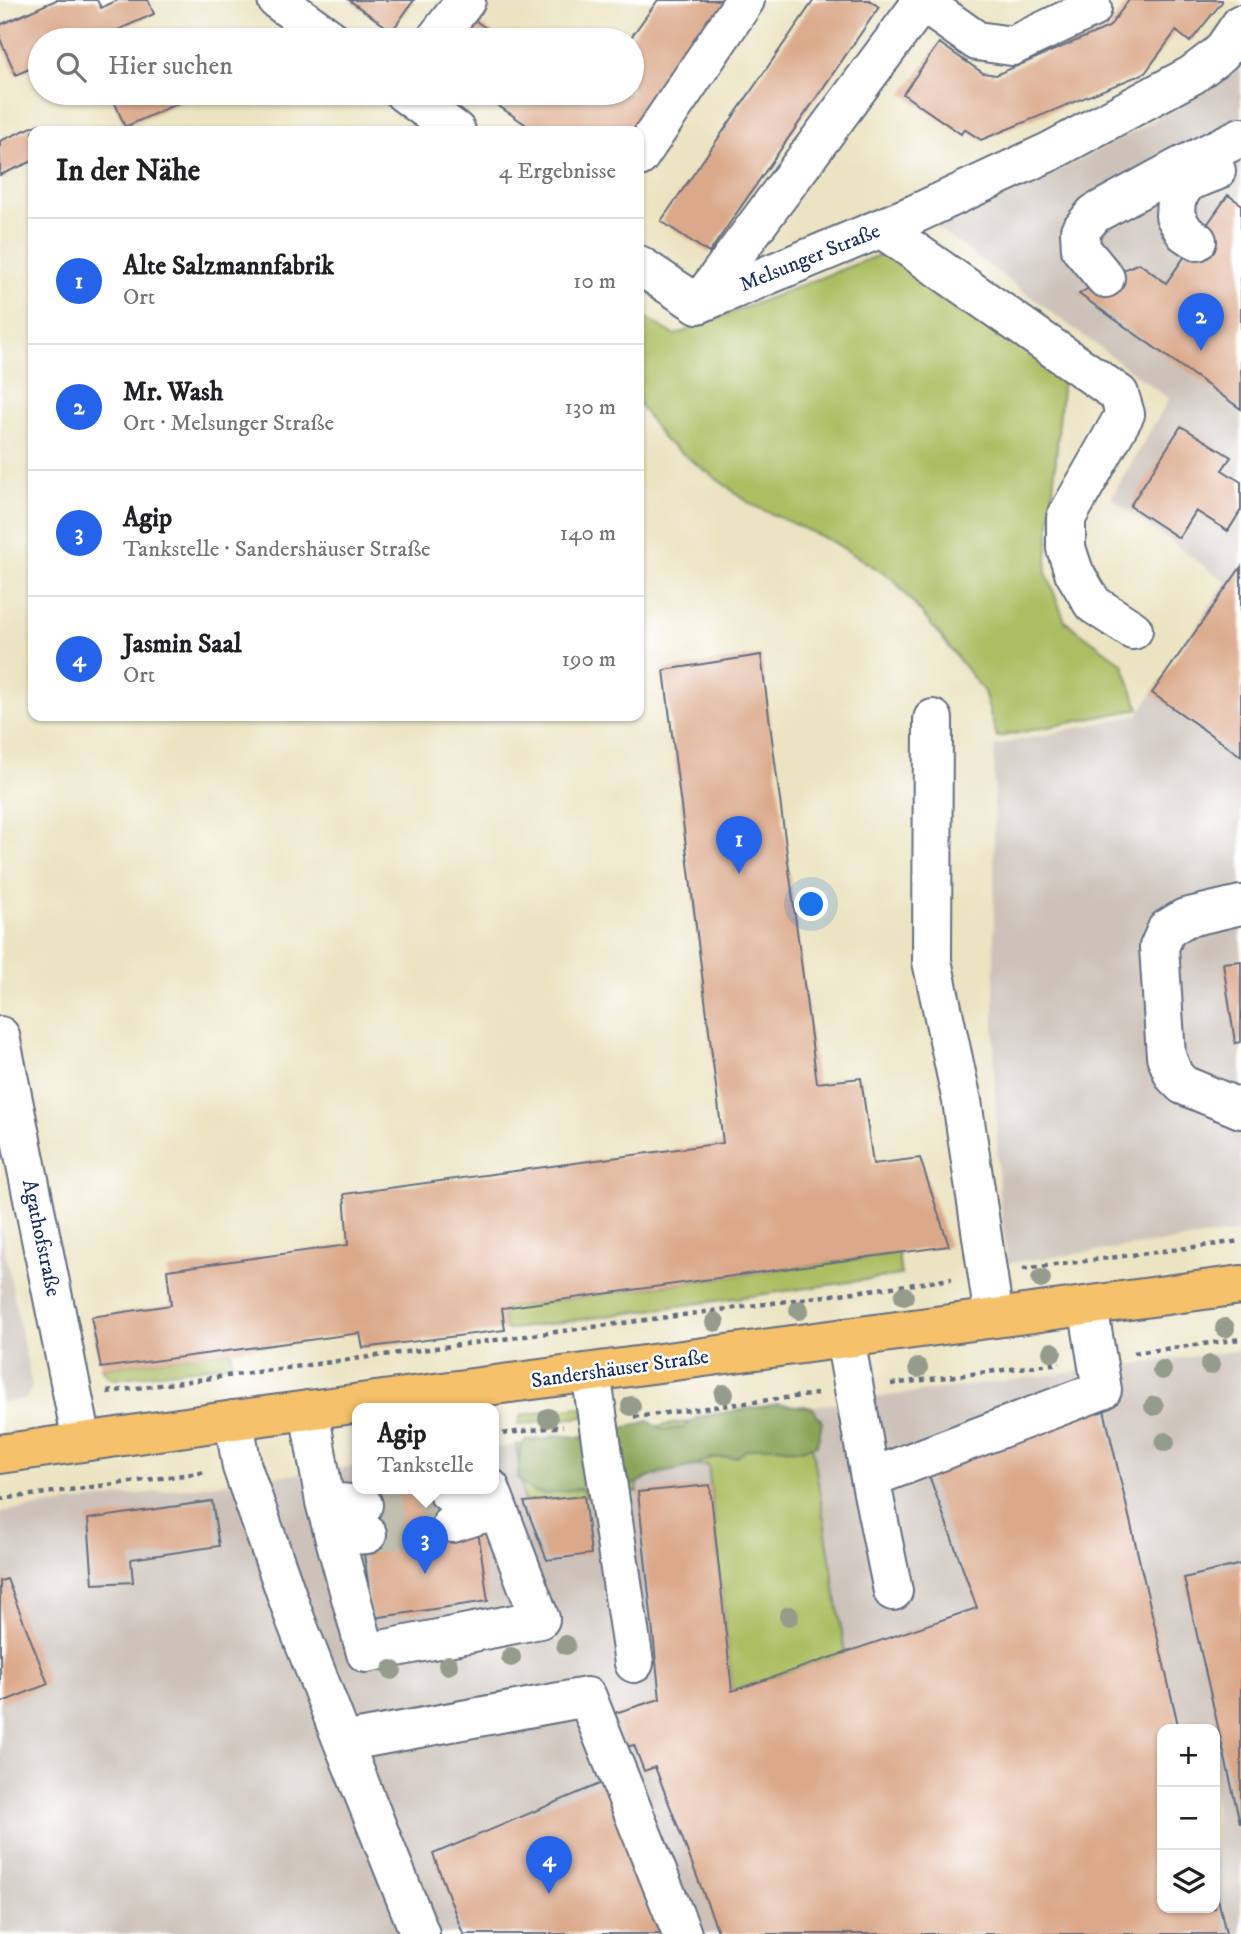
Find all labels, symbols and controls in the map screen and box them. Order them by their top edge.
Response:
search box [28,28,644,105]
icon: search [52,48,90,86]
text: Hier suchen [108,50,233,83]
text: In der Nähe [56,153,200,190]
text: 4 Ergebnisse [499,157,616,186]
street label: Melsunger Straße [736,218,884,298]
text: Alte Salzmannfabrik [123,250,334,283]
text: 1 [75,267,83,296]
text: 10 m [573,267,616,296]
text: Ort [123,283,155,312]
pin: 2 [1178,293,1224,351]
text: Mr. Wash [123,376,223,409]
text: 2 [73,393,85,422]
text: 130 m [564,393,616,422]
text: Ort · Melsunger Straße [123,409,334,438]
text: Agip [123,502,172,535]
text: 3 [75,519,83,548]
text: 140 m [560,519,616,548]
text: Tankstelle · Sandershäuser Straße [123,535,431,564]
text: Jasmin Saal [123,628,242,661]
text: 4 [72,645,86,674]
text: 190 m [562,645,616,674]
text: Ort [123,661,155,690]
pin: 1 [716,816,762,874]
your location [794,887,828,921]
street label: Agathofstraße [16,1177,66,1299]
street label: Sandershäuser Straße [530,1344,711,1394]
popup [352,1403,499,1494]
text: Agip [377,1418,426,1451]
text: Tankstelle [377,1451,474,1480]
pin: 3 [402,1516,448,1574]
map controls [1157,1724,1220,1913]
button: + [1157,1724,1220,1787]
button: − [1157,1787,1220,1850]
pin: 4 [526,1836,572,1894]
button: layers [1157,1850,1220,1913]

